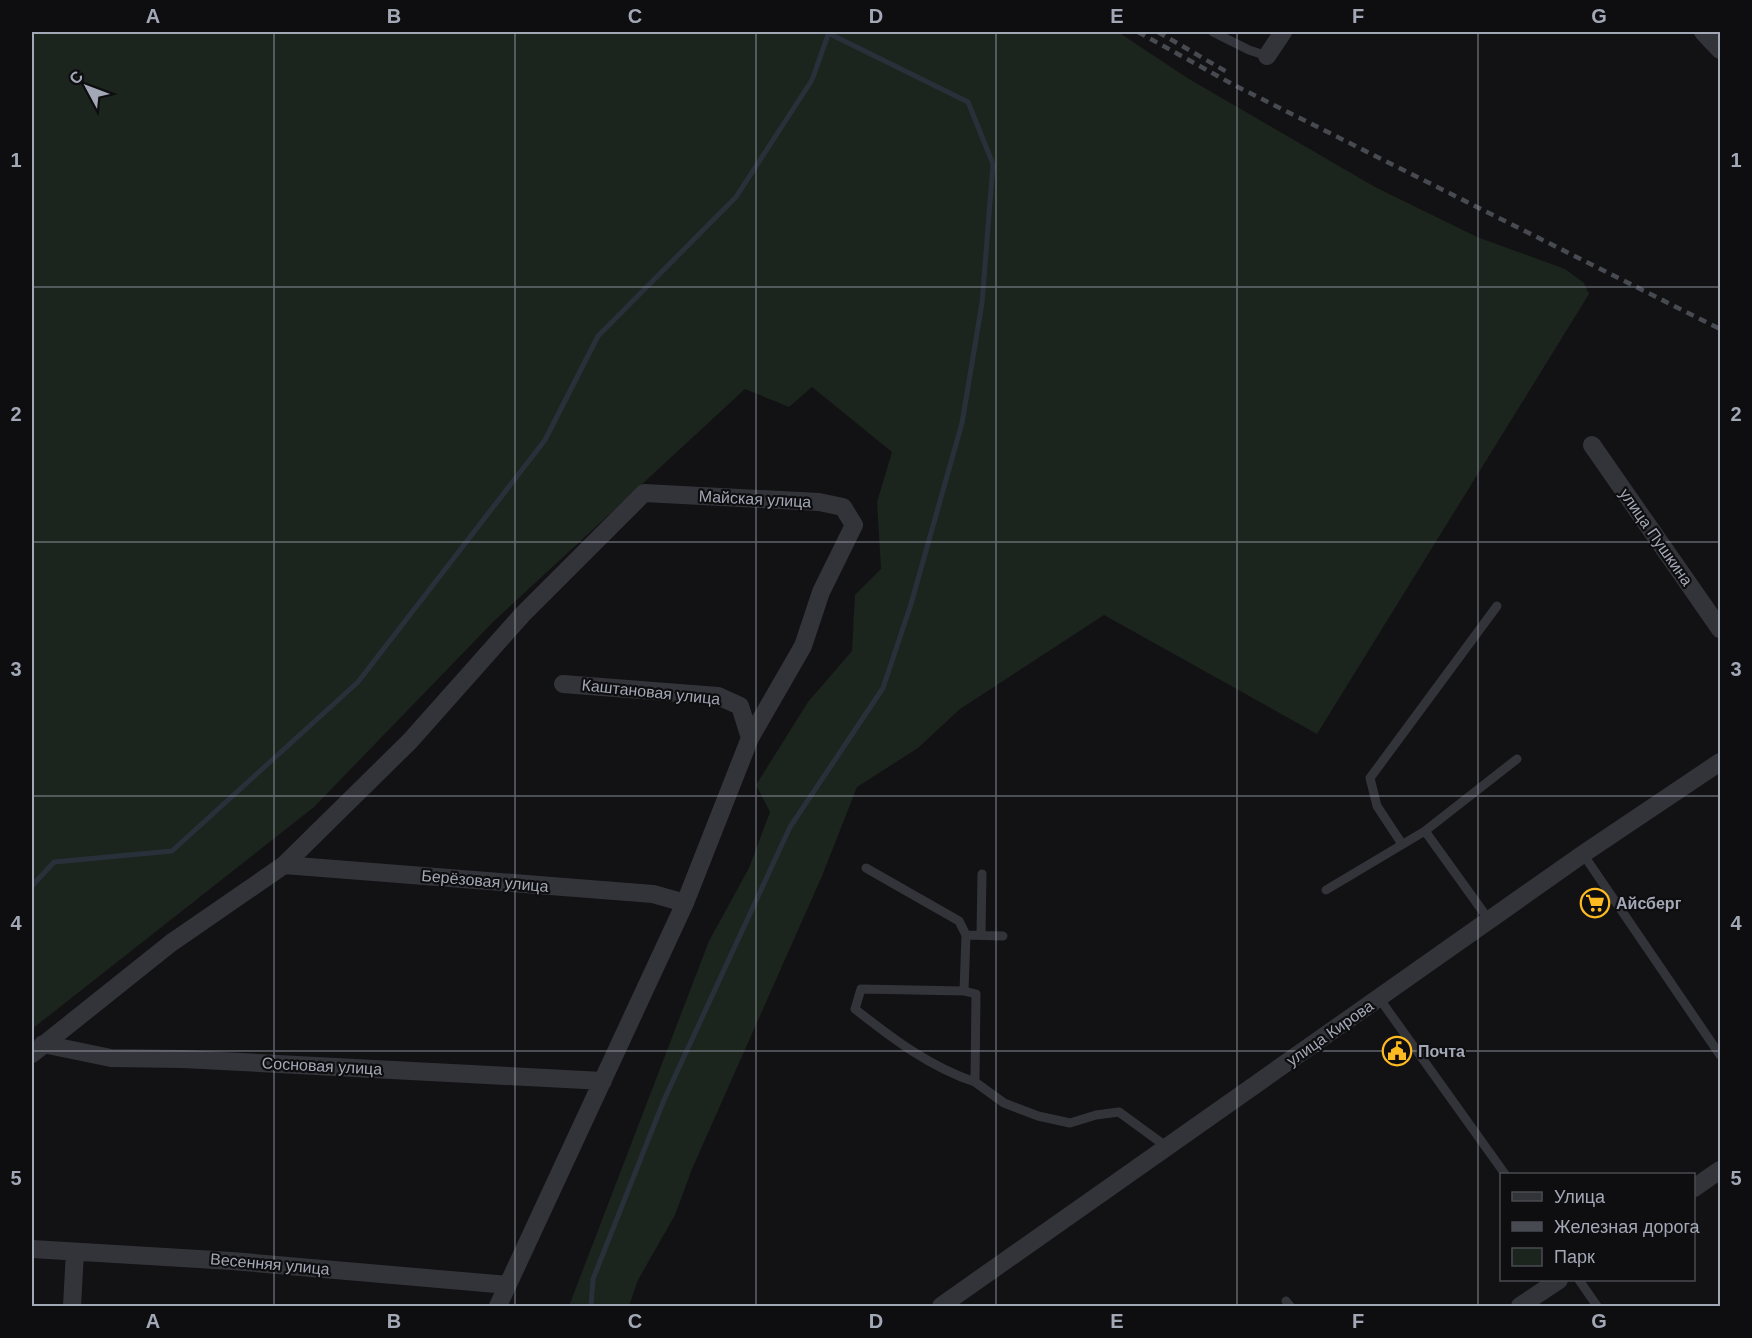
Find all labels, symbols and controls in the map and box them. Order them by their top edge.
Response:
text: A [146,5,160,27]
text: B [387,5,401,27]
text: C [628,5,642,27]
text: D [869,5,883,27]
text: E [1110,5,1124,27]
text: F [1352,5,1364,27]
text: G [1591,5,1607,27]
north arrow [57,57,117,117]
text: С [66,67,87,87]
text: 1 [10,149,22,171]
text: 1 [1730,149,1742,171]
text: 2 [10,403,22,425]
text: 2 [1730,403,1742,425]
street label: улица Пушкина [1616,485,1696,589]
street label: Майская улица [698,488,812,510]
text: 3 [10,658,22,680]
text: 3 [1730,658,1742,680]
street label: Каштановая улица [581,676,721,708]
street label: Берёзовая улица [421,867,549,895]
supermarket icon: Айсберг [1579,887,1611,919]
place label: Айсберг [1616,895,1682,912]
text: 4 [10,912,22,934]
text: 4 [1730,912,1742,934]
street label: улица Кирова [1283,997,1377,1069]
public building icon: Почта [1381,1035,1413,1067]
place label: Почта [1418,1043,1465,1060]
street label: Сосновая улица [261,1054,383,1078]
text: 5 [10,1167,22,1189]
text: 5 [1730,1167,1742,1189]
legend [1500,1173,1695,1281]
text: Улица [1554,1187,1606,1207]
text: Железная дорога [1554,1217,1701,1237]
text: Парк [1554,1247,1595,1267]
street label: Весенняя улица [210,1250,331,1278]
text: A [146,1310,160,1332]
text: B [387,1310,401,1332]
text: C [628,1310,642,1332]
text: D [869,1310,883,1332]
text: E [1110,1310,1124,1332]
text: F [1352,1310,1364,1332]
text: G [1591,1310,1607,1332]

